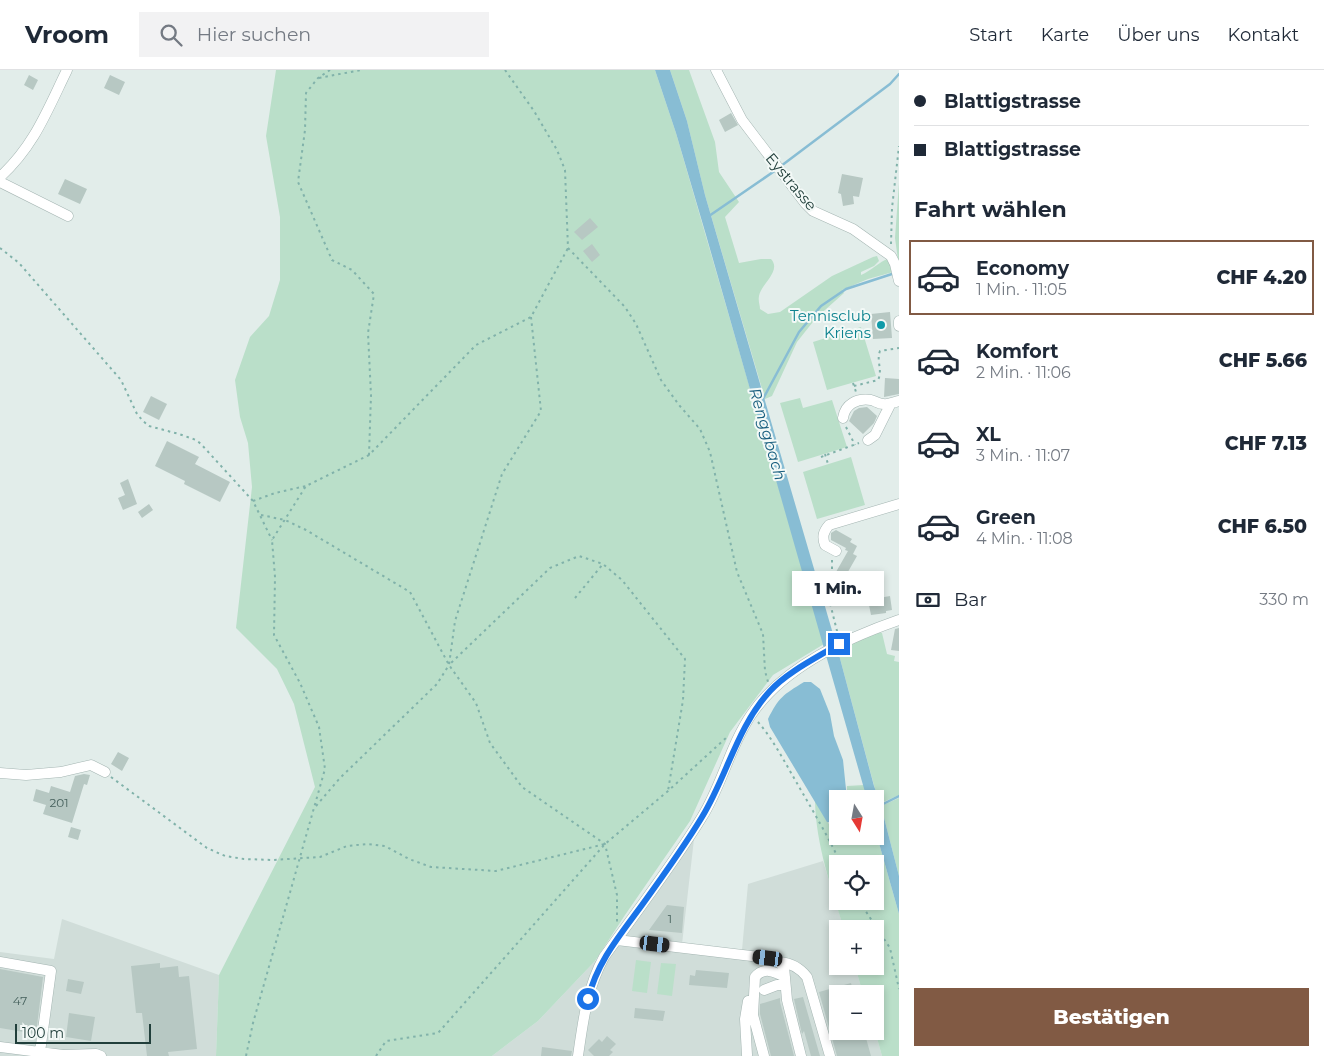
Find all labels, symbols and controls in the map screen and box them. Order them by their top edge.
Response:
search box [139,12,489,57]
text: Vroom [25,20,109,49]
icon: search [157,21,185,49]
text: Hier suchen [197,23,311,46]
text: Start [969,24,1013,46]
text: Karte [1041,24,1089,46]
text: Über uns [1117,24,1200,46]
text: Kontakt [1228,24,1299,46]
text: Blattigstrasse [944,90,1081,113]
text: Blattigstrasse [944,138,1081,161]
street label: Eystrasse [762,149,821,214]
text: Fahrt wählen [914,196,1067,223]
icon: car [916,255,961,300]
text: Economy [976,257,1069,280]
text: CHF 4.20 [1216,266,1307,289]
text: 1 Min. · 11:05 [976,280,1067,299]
place label: Tennisclub Kriens [790,306,871,342]
marker: Tennisclub Kriens [875,319,887,331]
icon: car [916,338,961,383]
text: Komfort [976,340,1058,363]
text: CHF 5.66 [1219,349,1307,372]
text: 2 Min. · 11:06 [976,363,1071,382]
water label: Renggbach [745,386,790,483]
icon: car [916,421,961,466]
text: XL [976,423,1001,446]
text: CHF 7.13 [1225,432,1307,455]
text: 3 Min. · 11:07 [976,446,1070,465]
icon: car [916,504,961,549]
text: Green [976,506,1036,529]
text: CHF 6.50 [1218,515,1307,538]
text: 4 Min. · 11:08 [976,529,1073,548]
callout: 1 Min. [793,572,885,606]
text: 1 Min. [814,579,862,598]
icon: cash [914,586,942,614]
text: Bar [954,588,987,611]
text: 330 m [1259,590,1309,609]
route end [828,633,850,655]
north arrow [829,790,884,845]
map controls [829,790,884,1040]
house number: 201 [49,795,69,810]
button: locate [829,855,884,910]
house number: 1 [668,911,672,926]
button: + [829,920,884,975]
car [639,935,670,953]
car [752,949,783,967]
button: − [829,985,884,1040]
route start [577,988,599,1010]
button: Bestätigen [914,988,1309,1046]
house number: 47 [13,993,27,1008]
scale bar [15,1021,151,1044]
text: 100 m [22,1024,64,1042]

